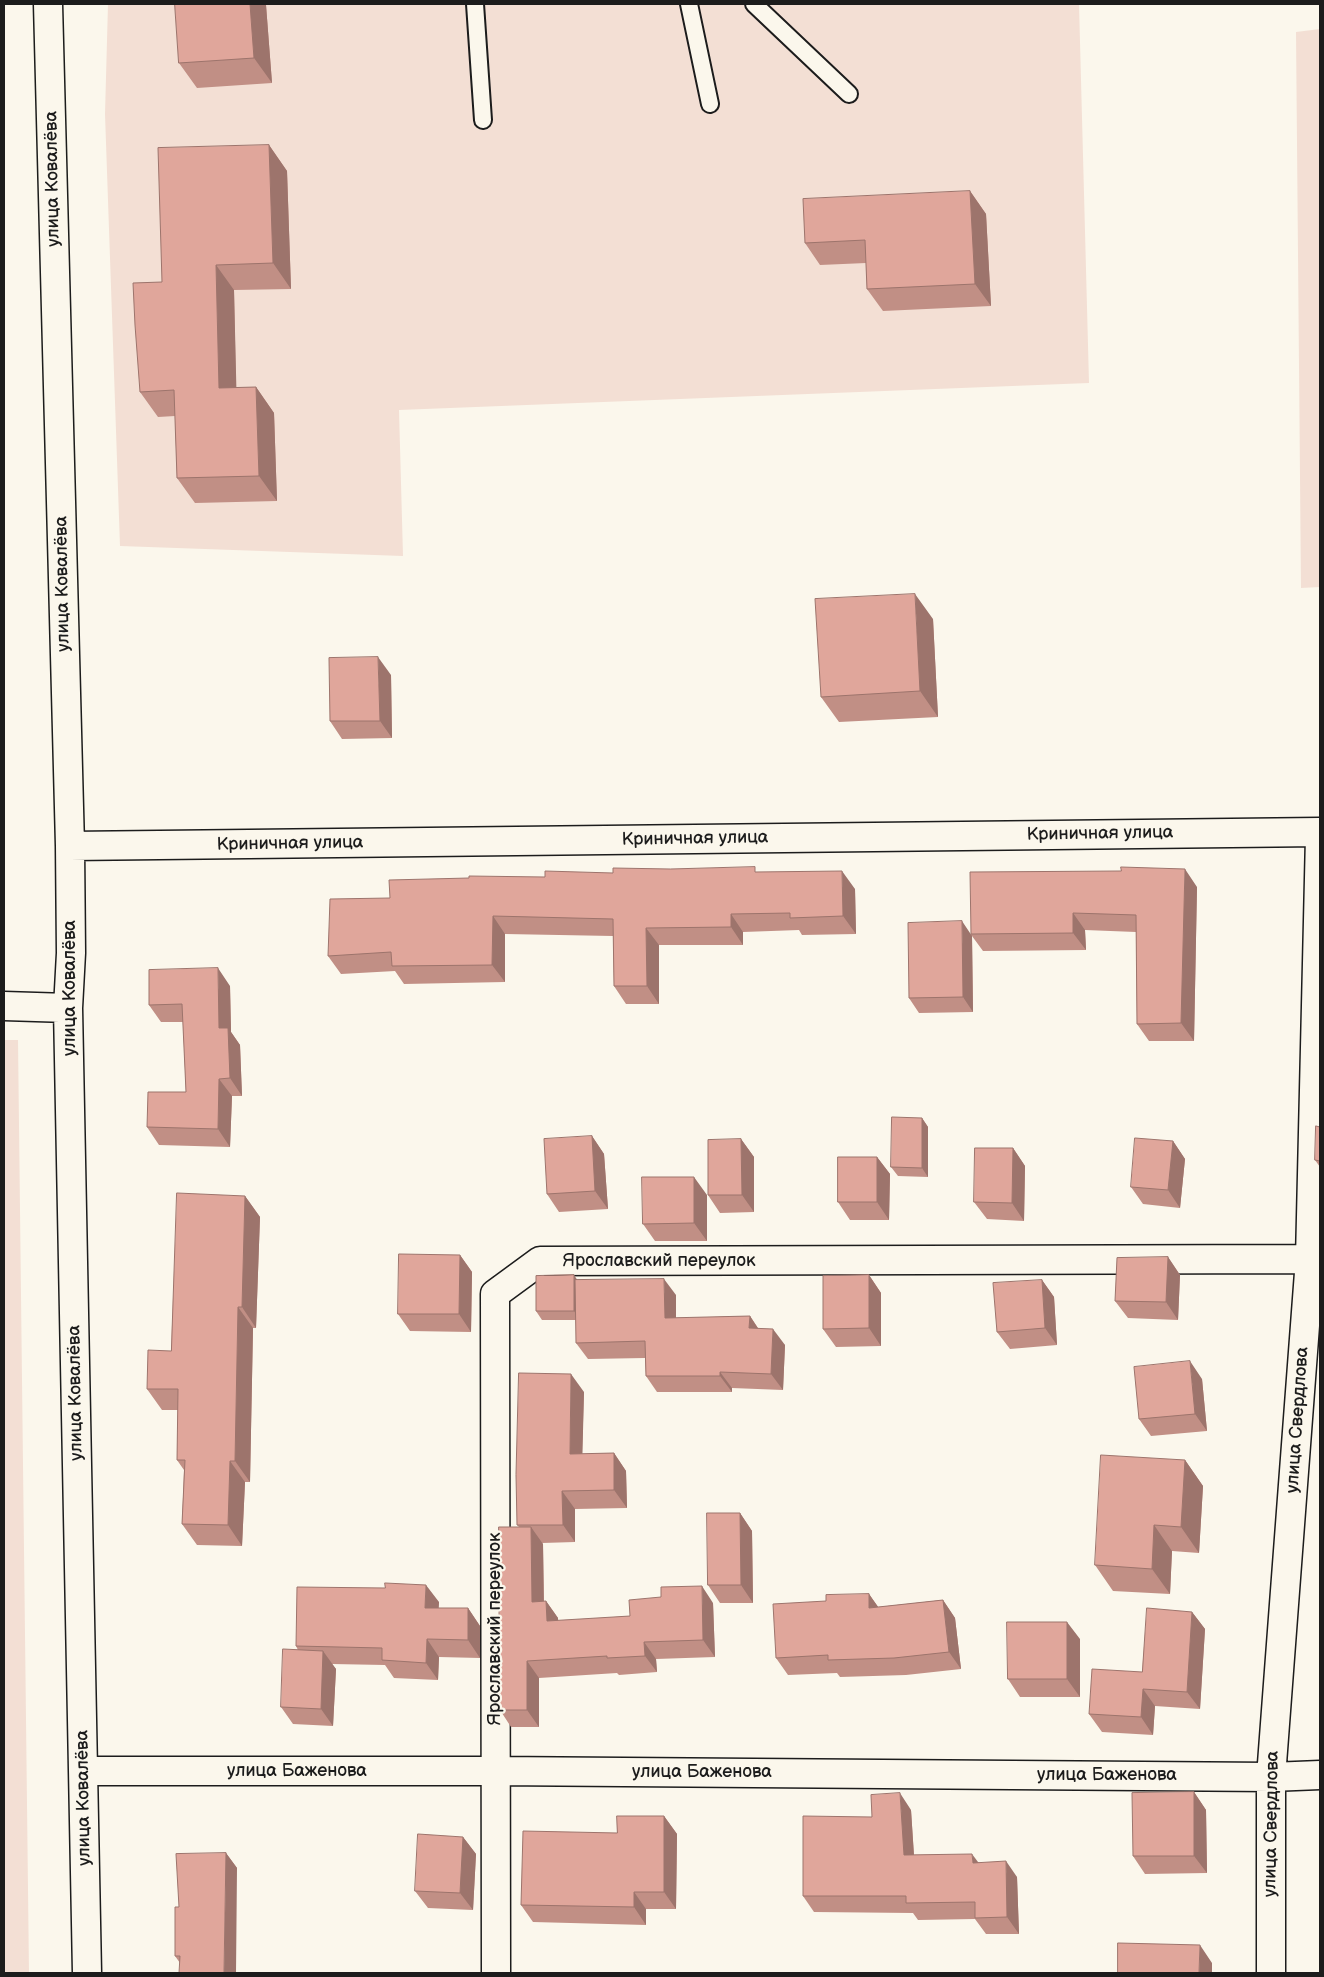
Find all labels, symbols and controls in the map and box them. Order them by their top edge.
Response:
street label: улица Ковалёва [41,111,65,247]
street label: улица Ковалёва [51,516,75,652]
street label: Криничная улица [1026,822,1174,846]
street label: Криничная улица [621,827,769,851]
street label: Криничная улица [216,832,364,856]
street label: улица Ковалёва [59,920,81,1056]
street label: Ярославский переулок [563,1250,755,1272]
street label: улица Ковалёва [64,1325,88,1461]
street label: улица Свердлова [1282,1346,1314,1494]
street label: Ярославский переулок [484,1533,506,1725]
street label: улица Ковалёва [72,1730,96,1866]
street label: улица Свердлова [1260,1751,1284,1897]
street label: улица Баженова [227,1760,367,1782]
street label: улица Баженова [632,1761,772,1783]
street label: улица Баженова [1037,1764,1177,1786]

